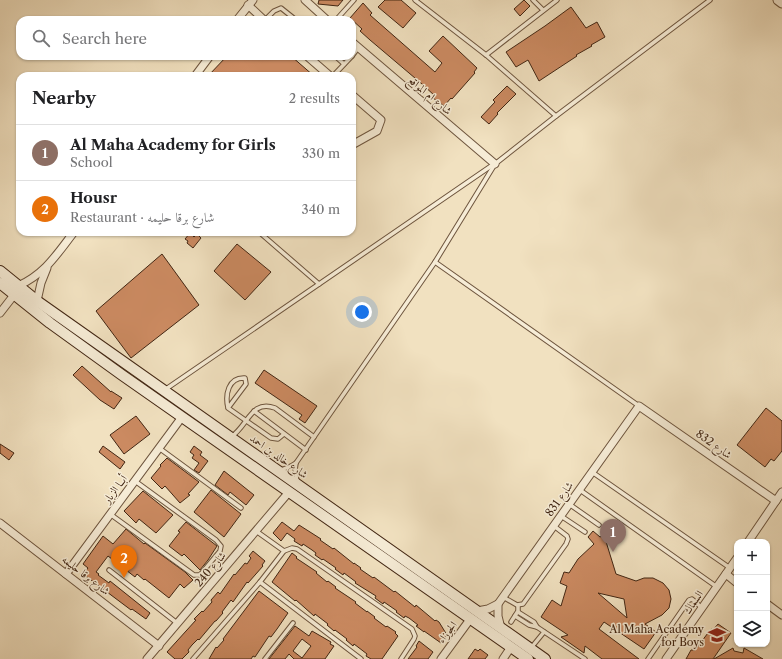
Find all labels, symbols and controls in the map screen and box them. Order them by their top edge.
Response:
search box [16,16,356,60]
icon: search [30,27,52,49]
text: Search here [62,29,147,48]
street label: شارع ام المواقع [403,72,455,120]
text: Nearby [32,88,96,108]
text: 2 results [289,90,340,106]
text: Al Maha Academy for Girls [70,135,276,154]
text: 1 [42,145,48,161]
text: 330 m [302,145,340,161]
text: School [70,154,113,170]
text: Housr [70,188,117,207]
text: 2 [41,201,49,217]
text: 340 m [302,201,340,217]
text: Restaurant · شارع برقا حليمه [70,209,214,225]
your location [352,302,372,322]
street label: شارع 832 [691,427,735,464]
street label: شارع خالد بن احمد [245,431,311,484]
street label: أبــا الزبار [98,471,130,507]
street label: شارع 831 [542,479,578,521]
pin: 1 [600,519,626,552]
map controls [734,539,770,647]
button: + [734,539,770,575]
pin: 2 [111,545,137,578]
street label: شارع 240 [191,549,231,591]
street label: شارع برقا حليمه [57,552,113,600]
button: − [734,575,770,611]
street label: السماك [680,588,706,616]
button: layers [734,611,770,647]
street label: الجوزاء [434,618,460,646]
place label: Al Maha Academy for Boys [608,622,705,649]
school or university icon: Al Maha Academy for Boys [707,625,727,645]

